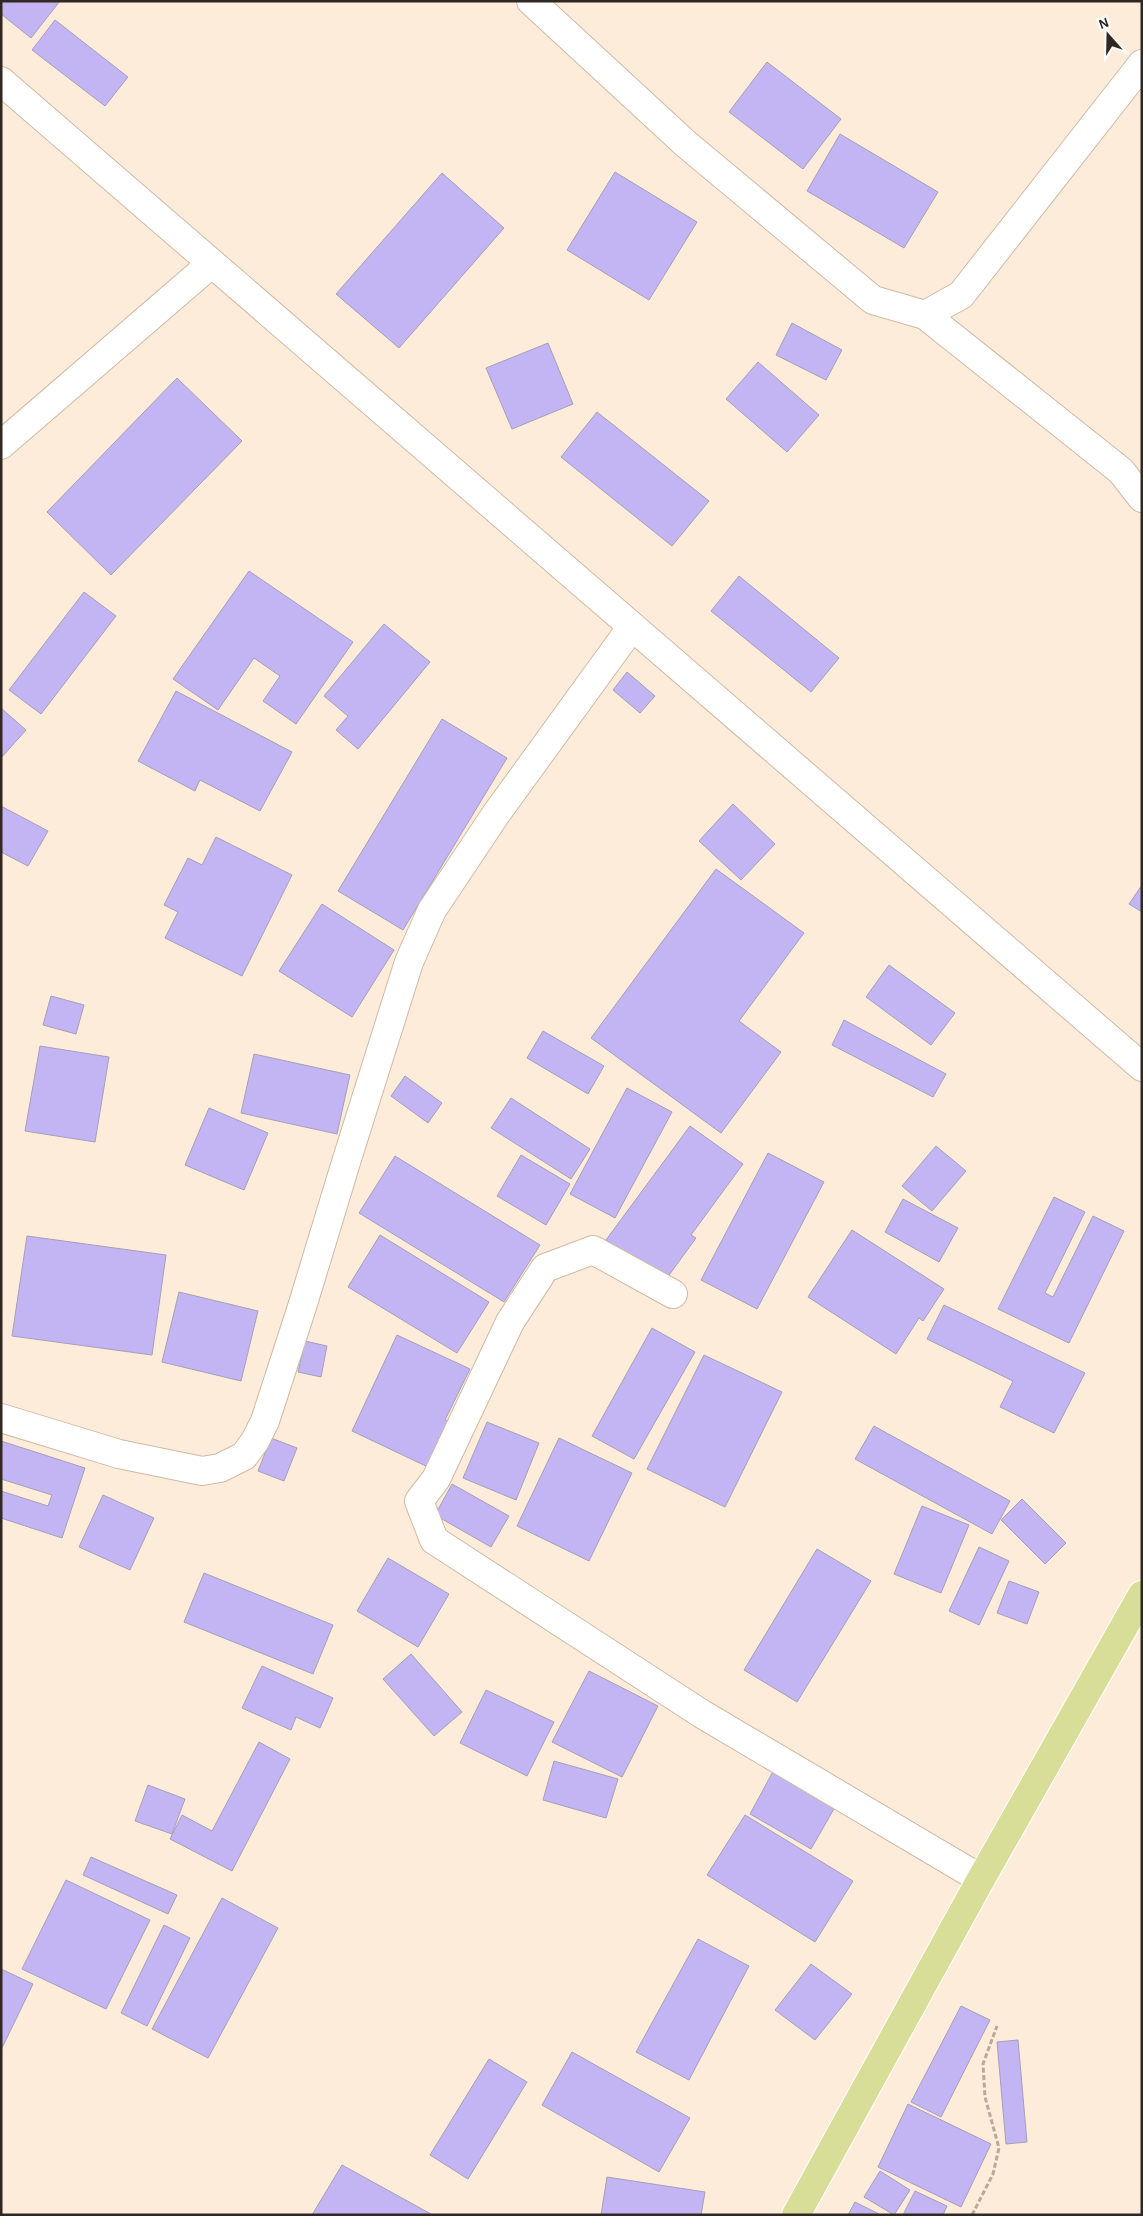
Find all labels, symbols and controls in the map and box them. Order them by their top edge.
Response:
north arrow [1083,10,1133,60]
text: N [1097,15,1111,32]

